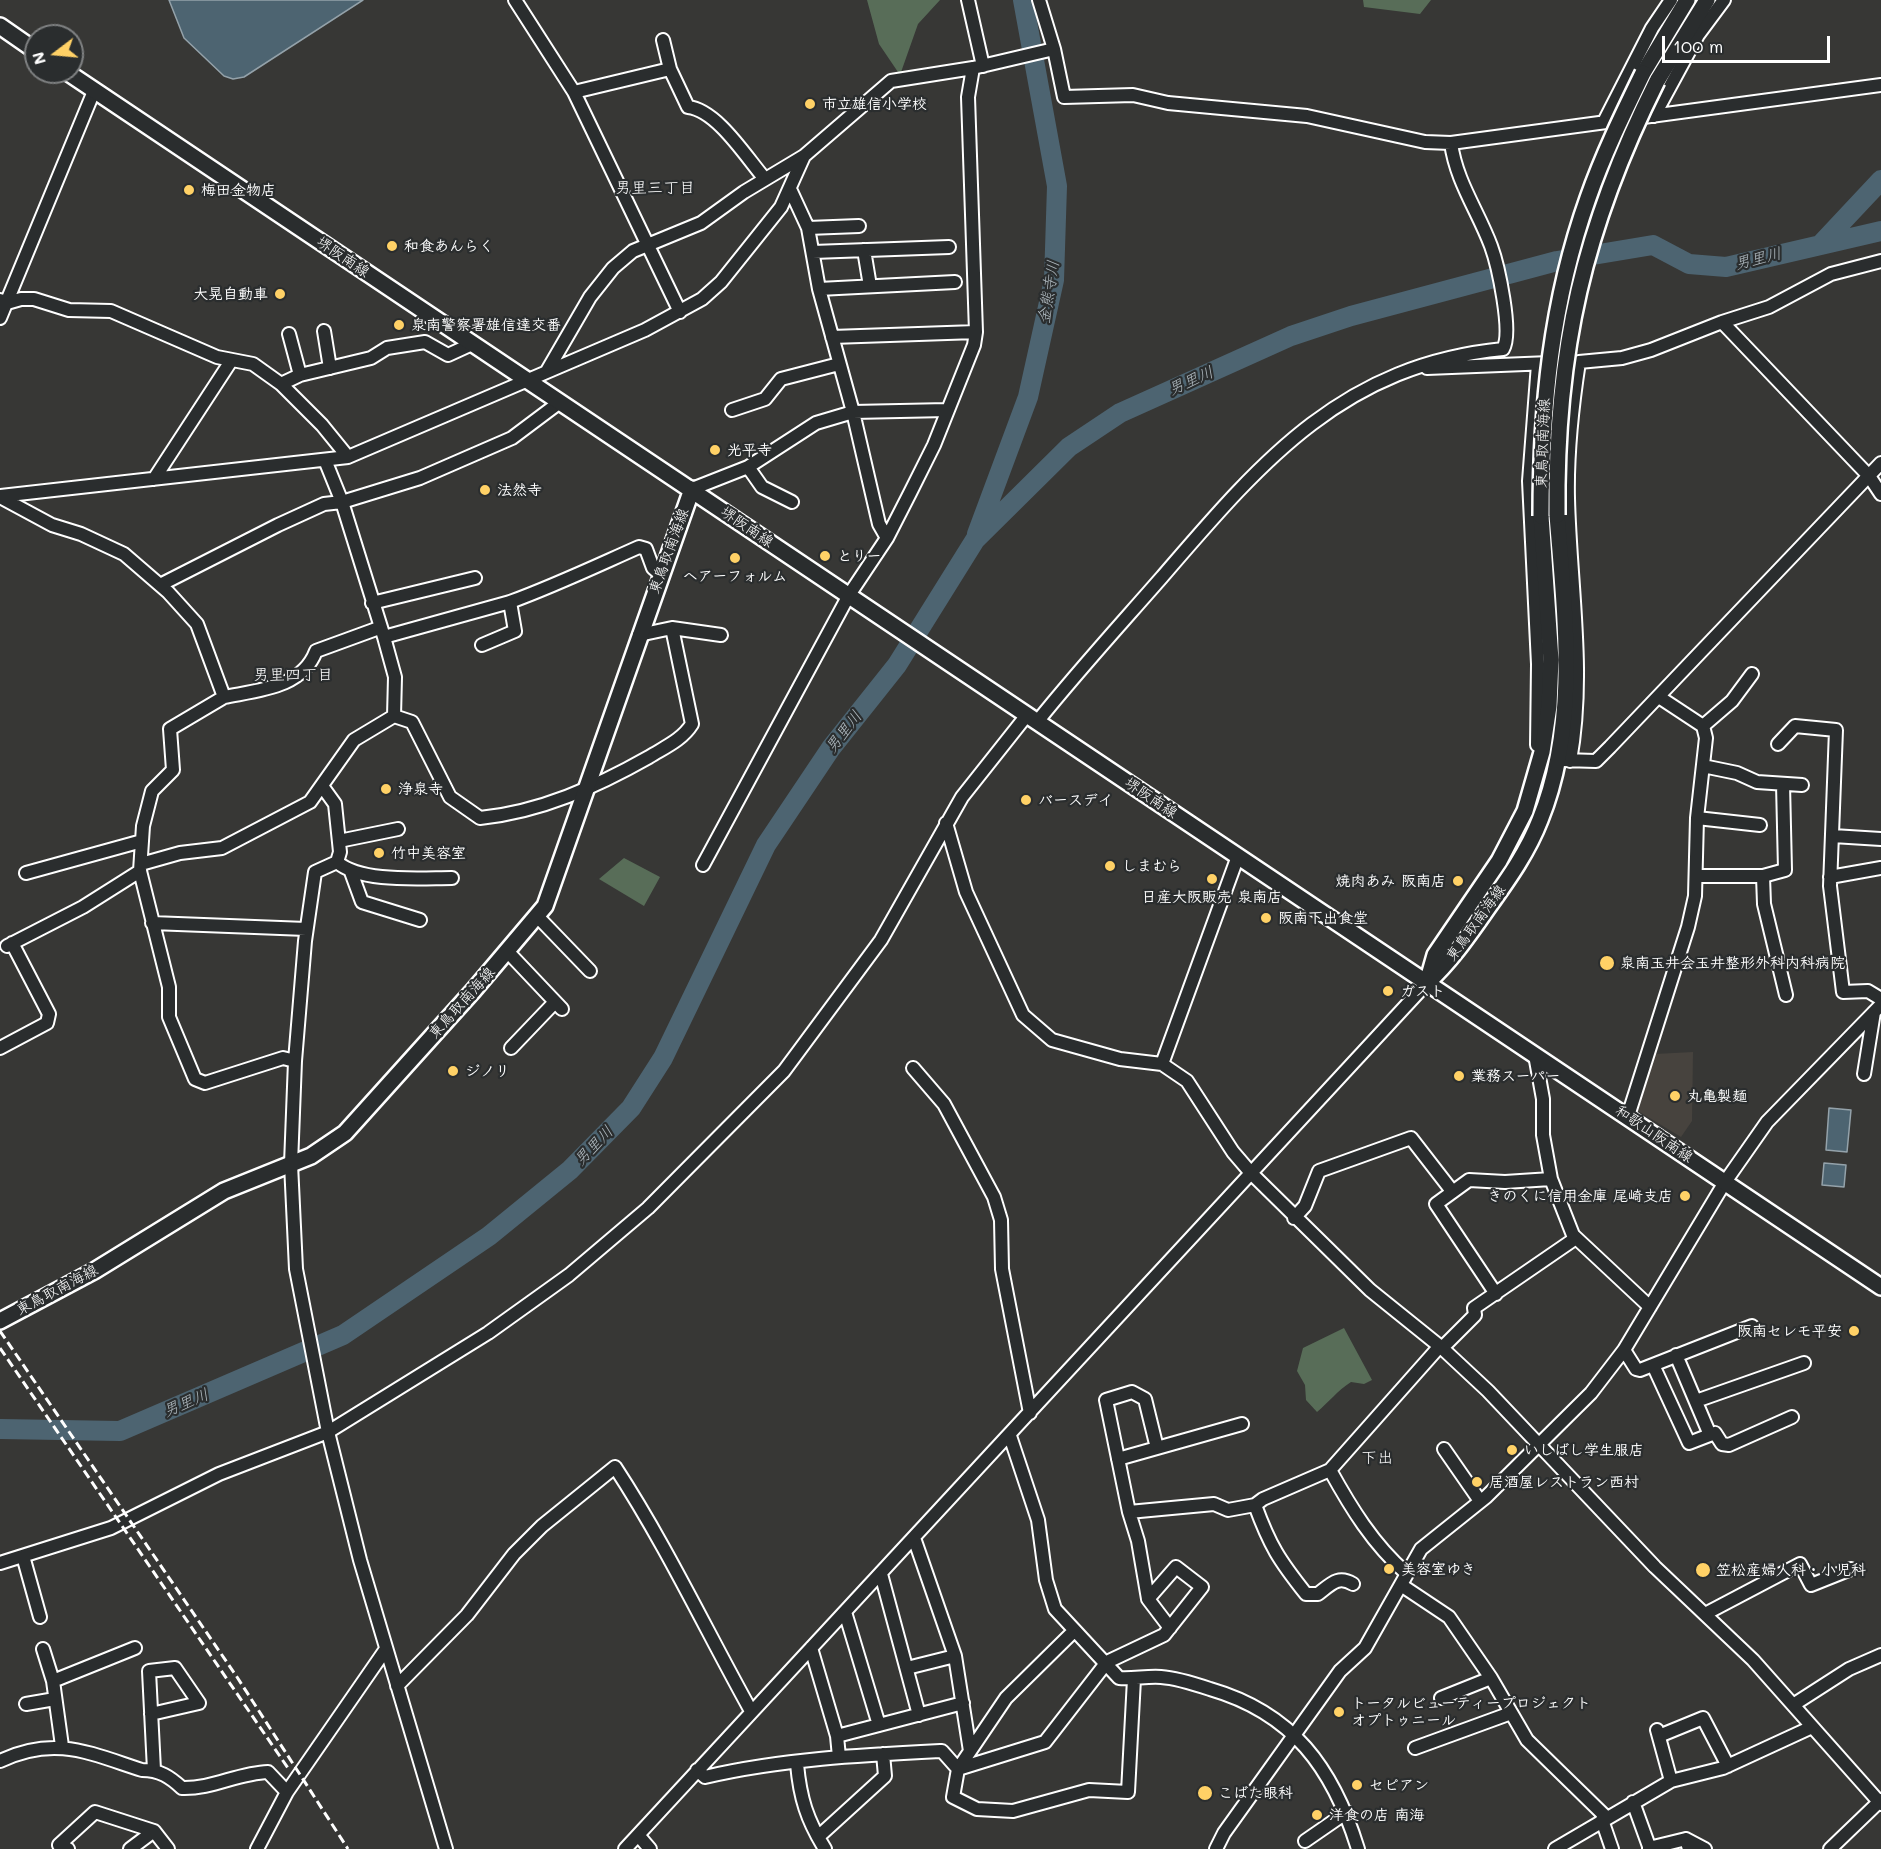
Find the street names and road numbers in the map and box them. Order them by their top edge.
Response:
street label: 堺阪南線 [313,233,373,281]
street label: 東鳥取南海線 [1532,398,1554,488]
street label: 堺阪南線 [717,503,777,551]
street label: 東鳥取南海線 [645,506,693,596]
street label: 堺阪南線 [1121,774,1181,822]
street label: 東鳥取南海線 [1442,881,1510,965]
street label: 東鳥取南海線 [425,964,499,1042]
street label: 和歌山阪南線 [1612,1101,1696,1167]
street label: 東鳥取南海線 [13,1261,101,1319]

